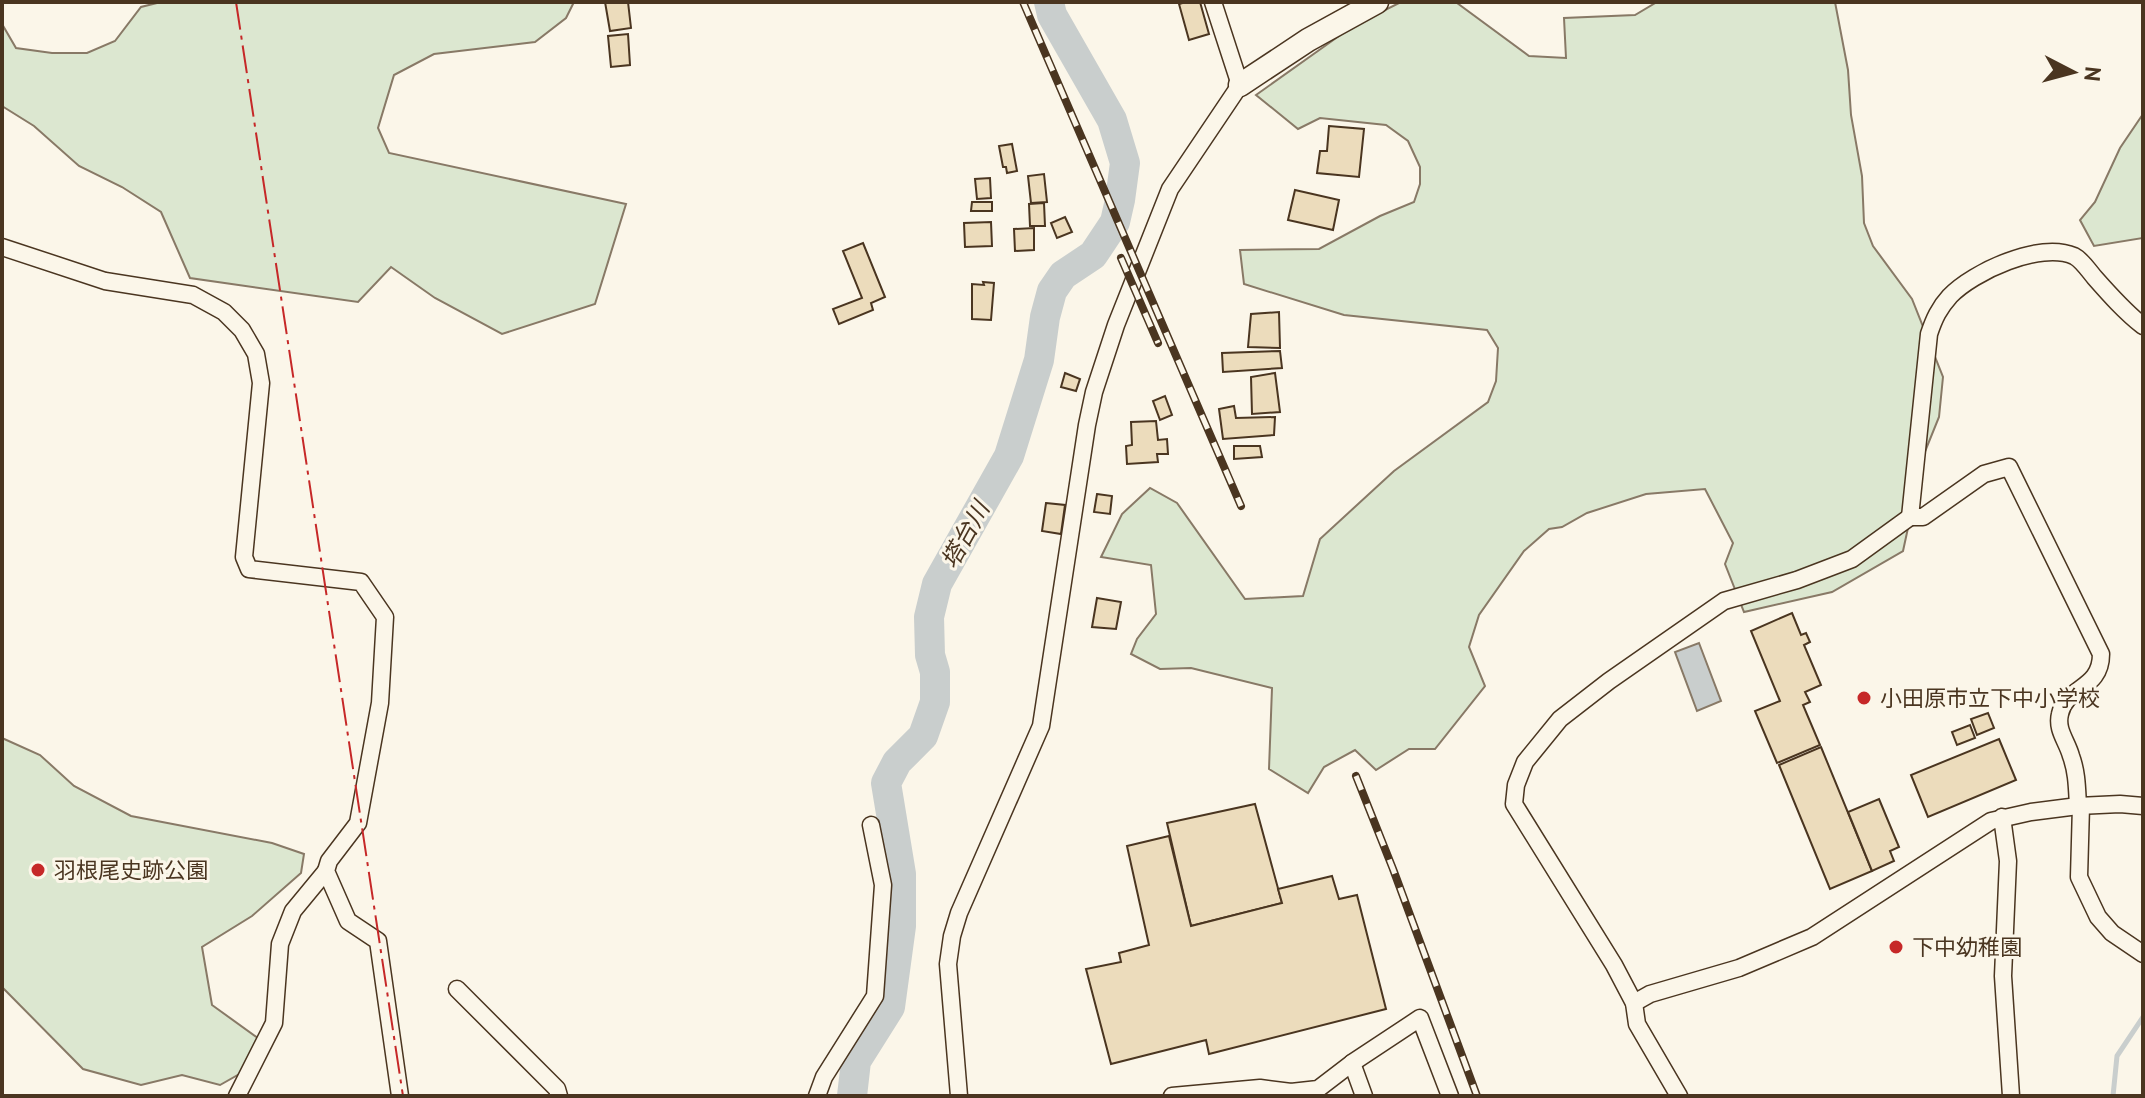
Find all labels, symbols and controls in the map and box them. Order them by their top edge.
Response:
north arrow [2033,32,2113,112]
text: N [2078,65,2108,83]
water label: 塔台川 [934,493,997,574]
place label: 小田原市立下中小学校 [1880,684,2100,712]
marker: 小田原市立下中小学校 [1855,689,1873,707]
place label: 羽根尾史跡公園 [54,856,208,884]
marker: 羽根尾史跡公園 [29,861,47,879]
place label: 下中幼稚園 [1912,933,2022,961]
marker: 下中幼稚園 [1887,938,1905,956]

